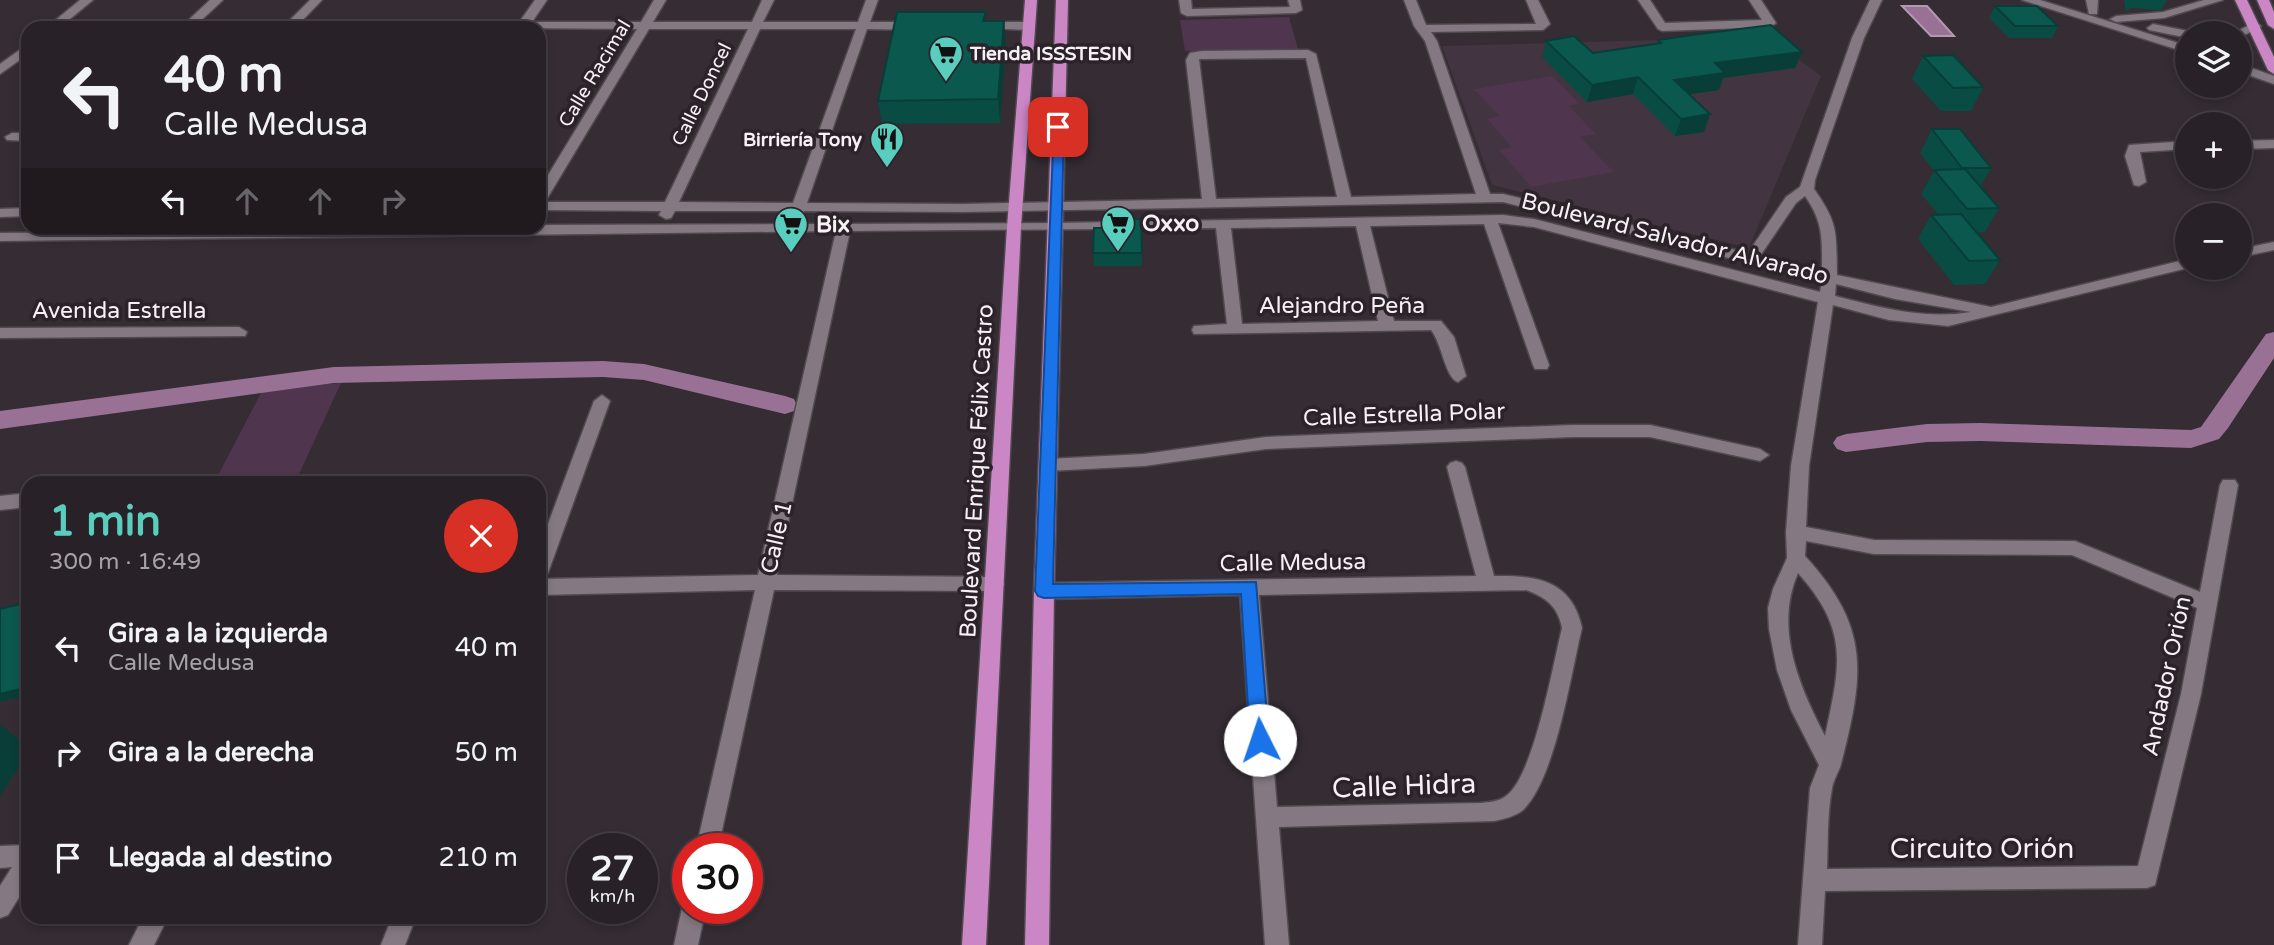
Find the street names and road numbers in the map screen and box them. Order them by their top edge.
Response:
street label: Calle Racimal [554,16,635,131]
street label: Calle Doncel [668,39,736,149]
street label: Boulevard Salvador Alvarado [1518,187,1831,291]
street label: Alejandro Peña [1259,292,1425,320]
street label: Avenida Estrella [32,297,206,325]
street label: Boulevard Enrique Félix Castro [954,304,1000,639]
street label: Calle Estrella Polar [1303,397,1506,433]
street label: Calle 1 [755,498,799,576]
street label: Calle Medusa [1219,548,1367,578]
street label: Andador Orión [2136,594,2198,759]
street label: Calle Hidra [1331,766,1477,806]
street label: Circuito Orión [1890,832,2074,866]

